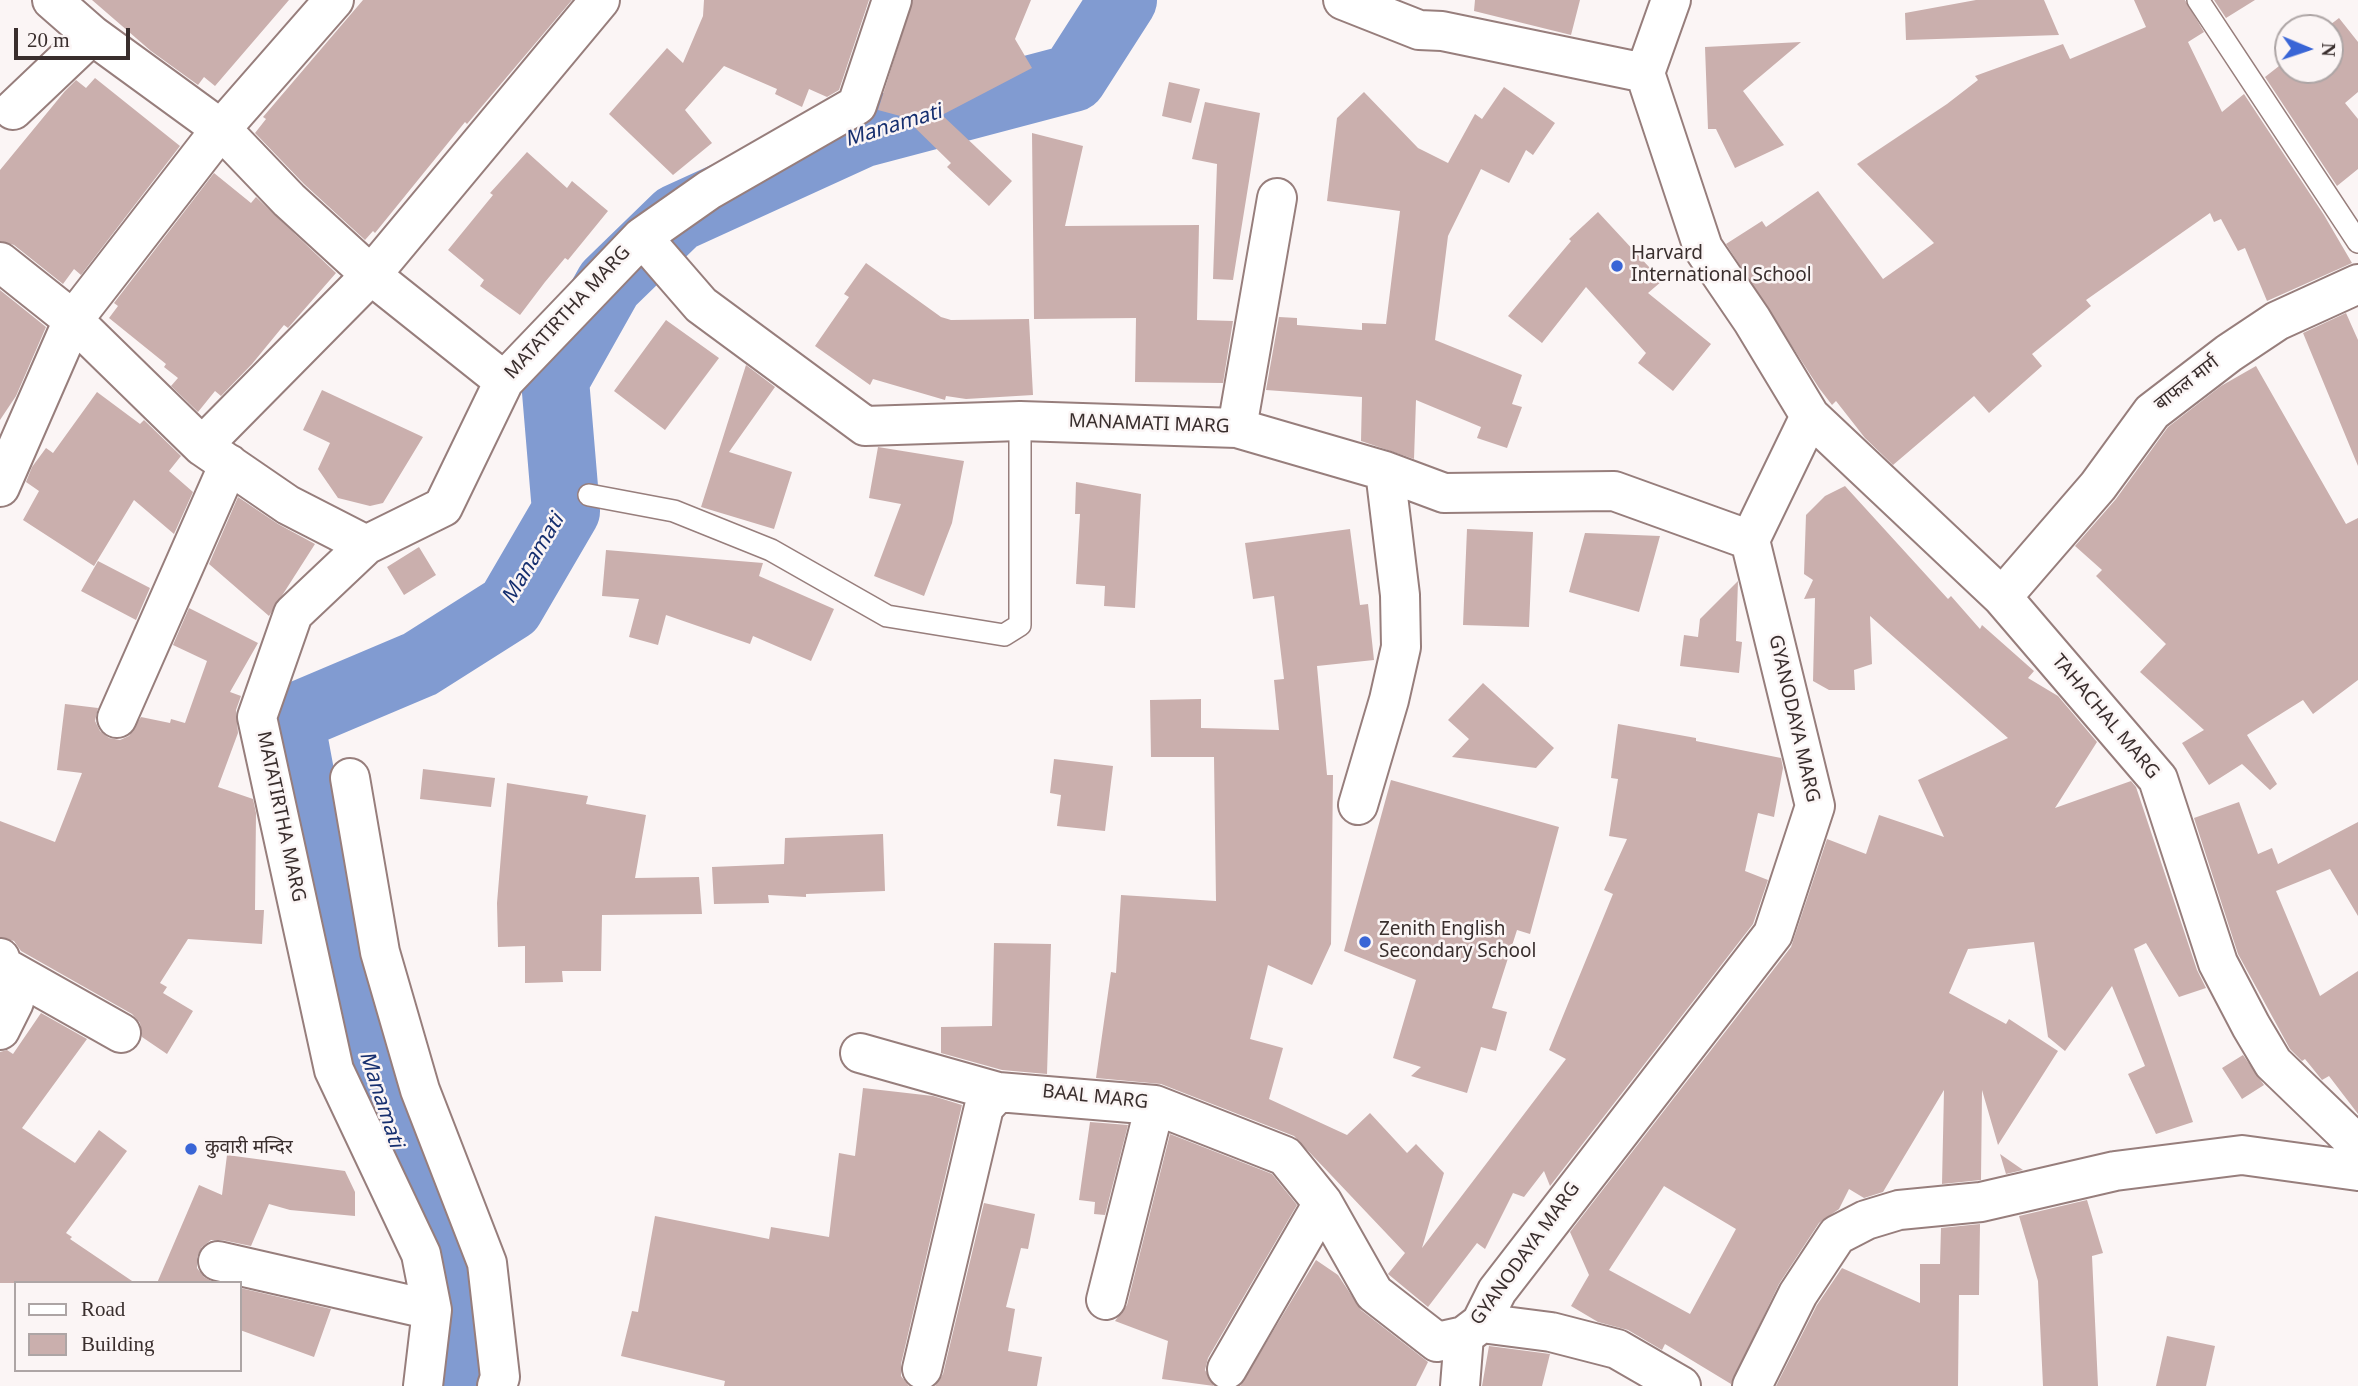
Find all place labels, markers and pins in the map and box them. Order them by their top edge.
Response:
place label: Harvard International School [1631,244,1812,288]
marker: Harvard International School [1609,258,1625,274]
place label: Zenith English Secondary School [1379,920,1537,964]
marker: Zenith English Secondary School [1357,934,1373,950]
place label: कुवारी मन्दिर [205,1138,293,1160]
marker: कुवारी मन्दिर [183,1141,199,1157]

